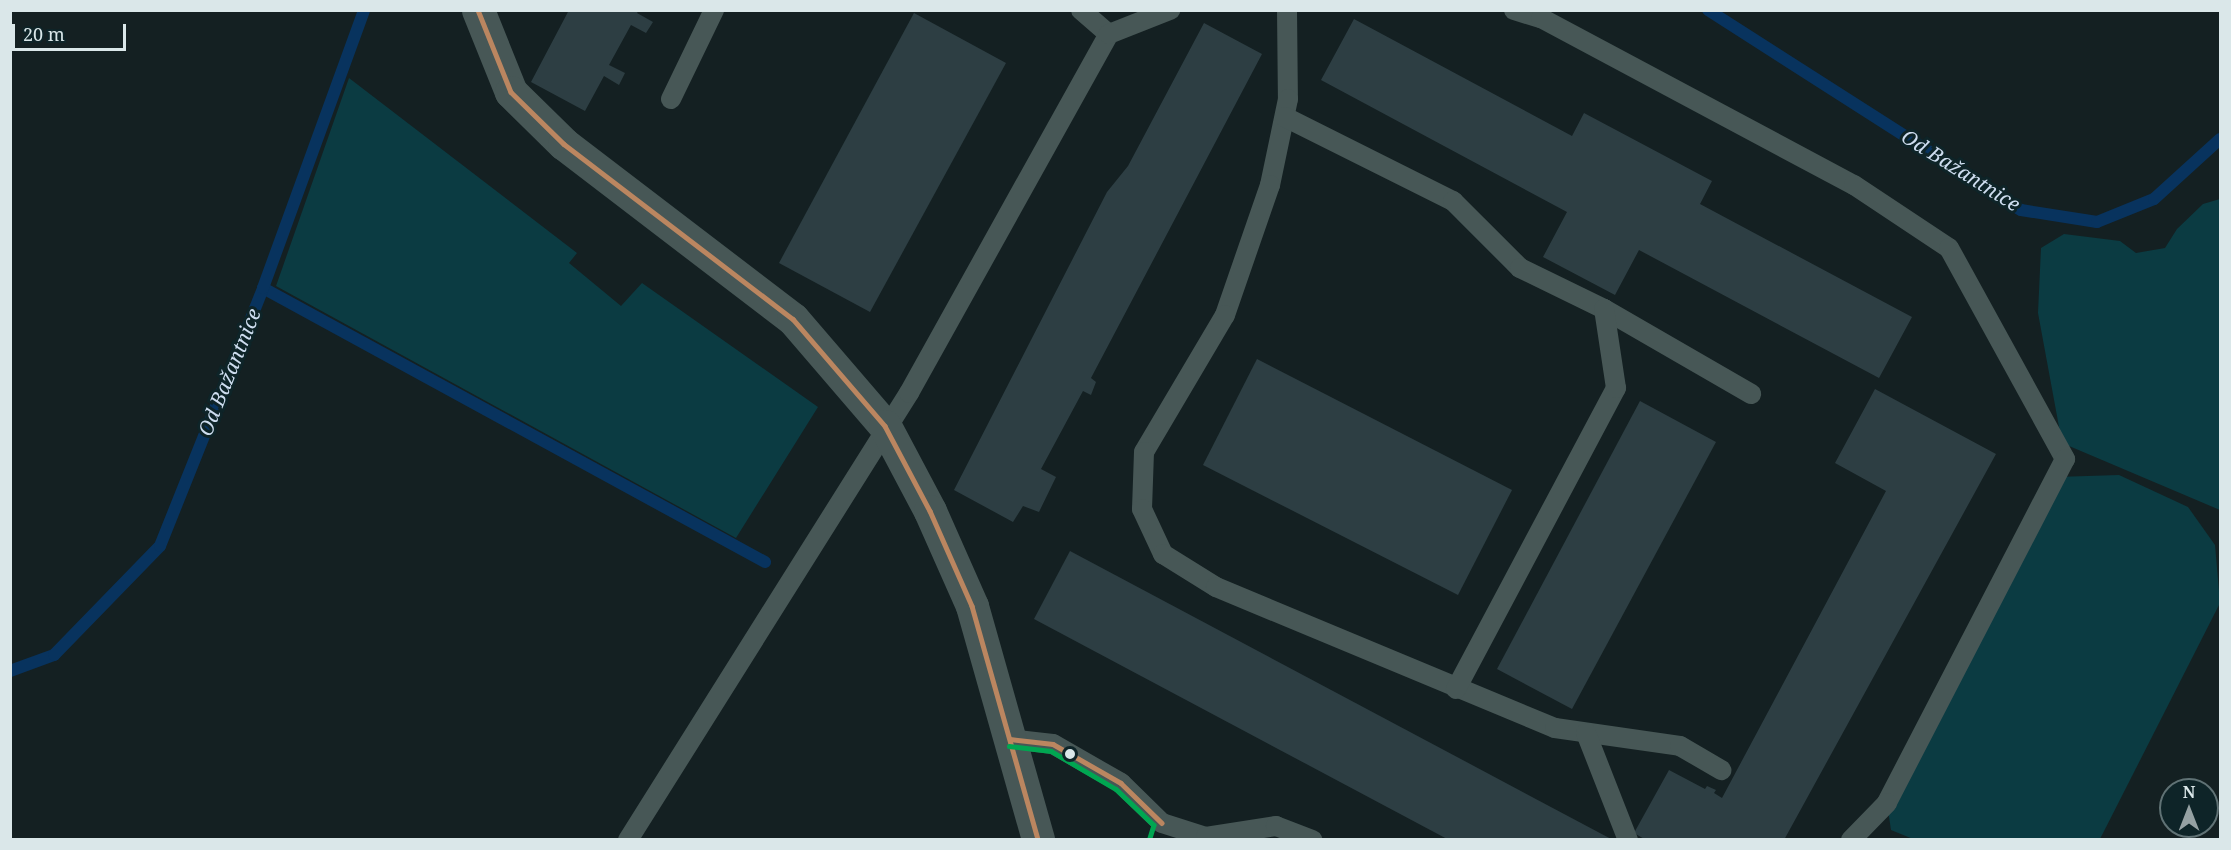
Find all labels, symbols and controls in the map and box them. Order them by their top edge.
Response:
scale bar [15,12,129,50]
text: 20 m [23,22,65,46]
water label: Od Bažantnice [1897,124,2025,216]
water label: Od Bažantnice [193,305,265,439]
unlabelled marker [1064,748,1076,760]
north arrow [2159,778,2219,838]
text: N [2183,781,2195,803]

